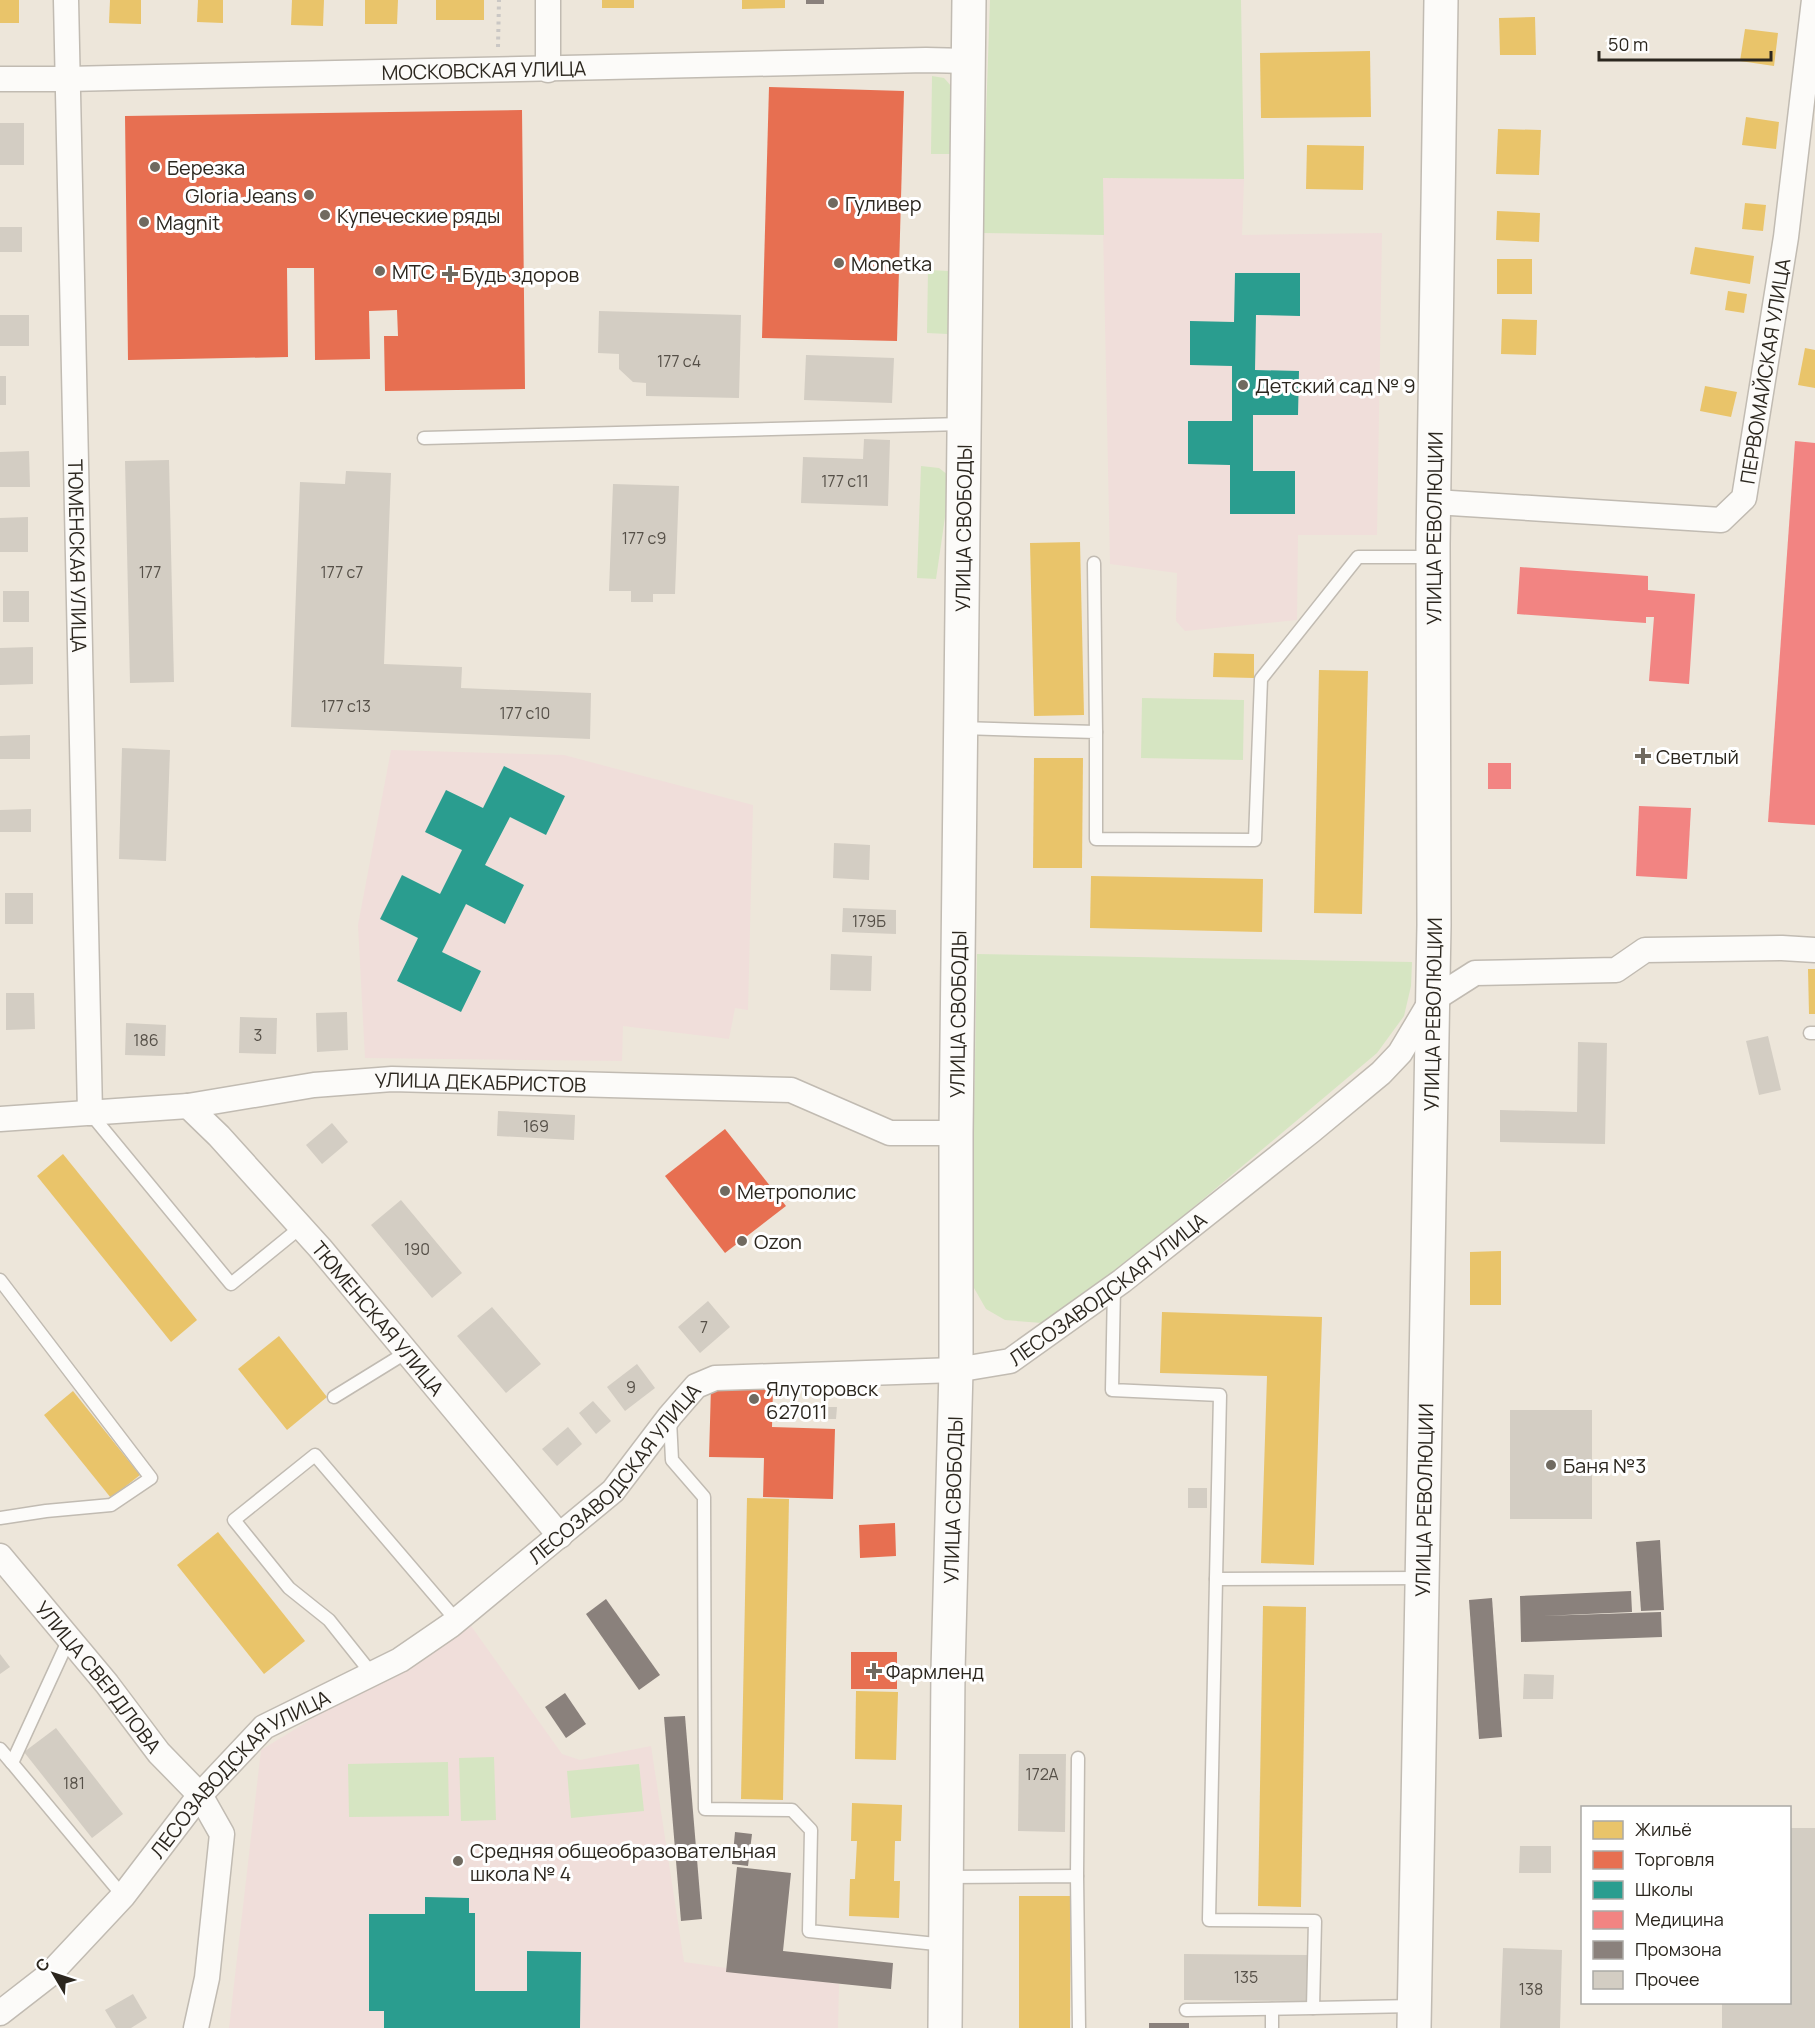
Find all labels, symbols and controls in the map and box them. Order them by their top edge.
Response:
scale bar [1599,24,1772,62]
text: 50 m [1608,32,1648,56]
street label: МОСКОВСКАЯ УЛИЦА [381,54,587,86]
place label: Березка [167,154,245,181]
marker: Березка [148,160,162,174]
place label: Gloria Jeans [185,182,297,209]
marker: Gloria Jeans [302,188,316,202]
place label: Гуливер [845,190,922,217]
marker: Гуливер [826,196,840,210]
place label: Купеческие ряды [337,202,500,229]
marker: Купеческие ряды [318,208,332,222]
place label: Magnit [156,209,220,236]
marker: Magnit [137,215,151,229]
place label: Monetka [851,250,932,277]
marker: Monetka [832,256,846,270]
street label: ПЕРВОМАЙСКАЯ УЛИЦА [1733,256,1796,486]
place label: МТС [392,258,435,285]
place label: Будь здоров [462,261,579,288]
marker: МТС [373,264,387,278]
marker: Будь здоров [443,267,457,281]
house number: 177 с4 [657,350,701,372]
place label: Детский сад № 9 [1255,372,1416,399]
marker: Детский сад № 9 [1236,378,1250,392]
street label: УЛИЦА РЕВОЛЮЦИИ [1419,431,1448,625]
street label: УЛИЦА СВОБОДЫ [948,444,977,612]
street label: ТЮМЕНСКАЯ УЛИЦА [62,459,94,653]
house number: 177 с11 [821,470,869,492]
house number: 177 с9 [622,527,666,549]
house number: 177 [139,561,161,583]
house number: 177 с7 [321,561,363,583]
house number: 177 с13 [321,695,371,717]
house number: 177 с10 [500,702,550,724]
place label: Светлый [1656,743,1739,770]
marker: Светлый [1634,747,1652,765]
house number: 179Б [852,910,886,932]
street label: УЛИЦА РЕВОЛЮЦИИ [1417,917,1448,1111]
street label: УЛИЦА СВОБОДЫ [943,930,972,1098]
house number: 3 [254,1024,262,1046]
house number: 186 [133,1029,159,1051]
street label: УЛИЦА ДЕКАБРИСТОВ [374,1065,587,1098]
house number: 169 [523,1115,549,1137]
place label: Метрополис [737,1178,856,1205]
marker: Метрополис [718,1184,732,1198]
street label: ЛЕСОЗАВОДСКАЯ УЛИЦА [1003,1206,1212,1371]
place label: Ozon [754,1228,802,1255]
marker: Ozon [735,1234,749,1248]
street label: ТЮМЕНСКАЯ УЛИЦА [306,1235,451,1401]
house number: 190 [404,1238,430,1260]
house number: 7 [700,1316,708,1338]
place label: Ялуторовск 627011 [766,1375,879,1425]
house number: 9 [626,1376,636,1398]
street label: ЛЕСОЗАВОДСКАЯ УЛИЦА [522,1377,706,1569]
marker: Ялуторовск 627011 [747,1392,761,1406]
street label: УЛИЦА РЕВОЛЮЦИИ [1408,1403,1439,1597]
street label: УЛИЦА СВОБОДЫ [937,1416,968,1584]
place label: Баня №3 [1563,1452,1646,1479]
marker: Баня №3 [1544,1458,1558,1472]
street label: УЛИЦА СВЕРДЛОВА [30,1595,168,1759]
place label: Фармленд [886,1658,984,1685]
marker: Фармленд [867,1664,881,1678]
street label: ЛЕСОЗАВОДСКАЯ УЛИЦА [143,1683,335,1863]
house number: 172А [1025,1763,1059,1785]
house number: 181 [63,1772,85,1794]
legend [1581,1806,1791,2004]
text: Жильё [1635,1817,1692,1841]
place label: Средняя общеобразовательная школа № 4 [470,1837,776,1887]
text: Торговля [1635,1847,1714,1871]
marker: Средняя общеобразовательная школа № 4 [451,1854,465,1868]
text: Школы [1635,1877,1693,1901]
text: Медицина [1635,1907,1724,1931]
text: Промзона [1635,1937,1722,1961]
north arrow [24,1944,84,2004]
text: С [30,1953,55,1976]
house number: 135 [1234,1966,1258,1988]
text: Прочее [1635,1967,1700,1991]
house number: 138 [1519,1978,1543,2000]

